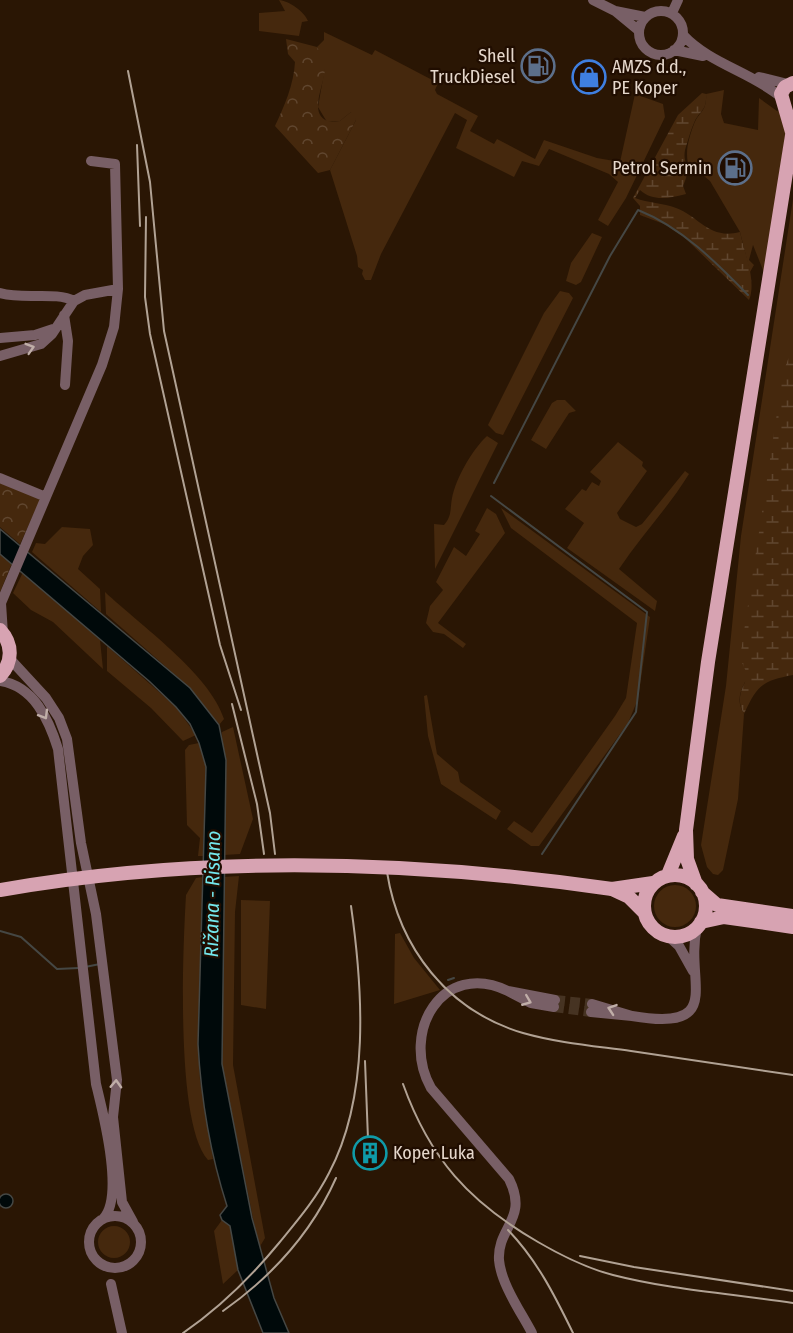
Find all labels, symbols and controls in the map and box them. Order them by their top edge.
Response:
place label: Shell TruckDiesel [430,45,515,88]
fuel station icon: Shell TruckDiesel [520,48,556,84]
place label: AMZS d.d., PE Koper [612,56,686,99]
shop icon: AMZS d.d., PE Koper [571,59,607,95]
fuel station icon: Petrol Sermin [717,150,753,186]
place label: Petrol Sermin [612,157,712,179]
one-way arrow [24,343,35,355]
one-way arrow [37,709,49,719]
water label: Rižana - Risano [199,830,225,958]
one-way arrow [521,994,532,1006]
one-way arrow [607,1004,618,1017]
one-way arrow [109,1079,122,1088]
building icon: Koper Luka [352,1135,388,1171]
place label: Koper Luka [393,1142,475,1164]

